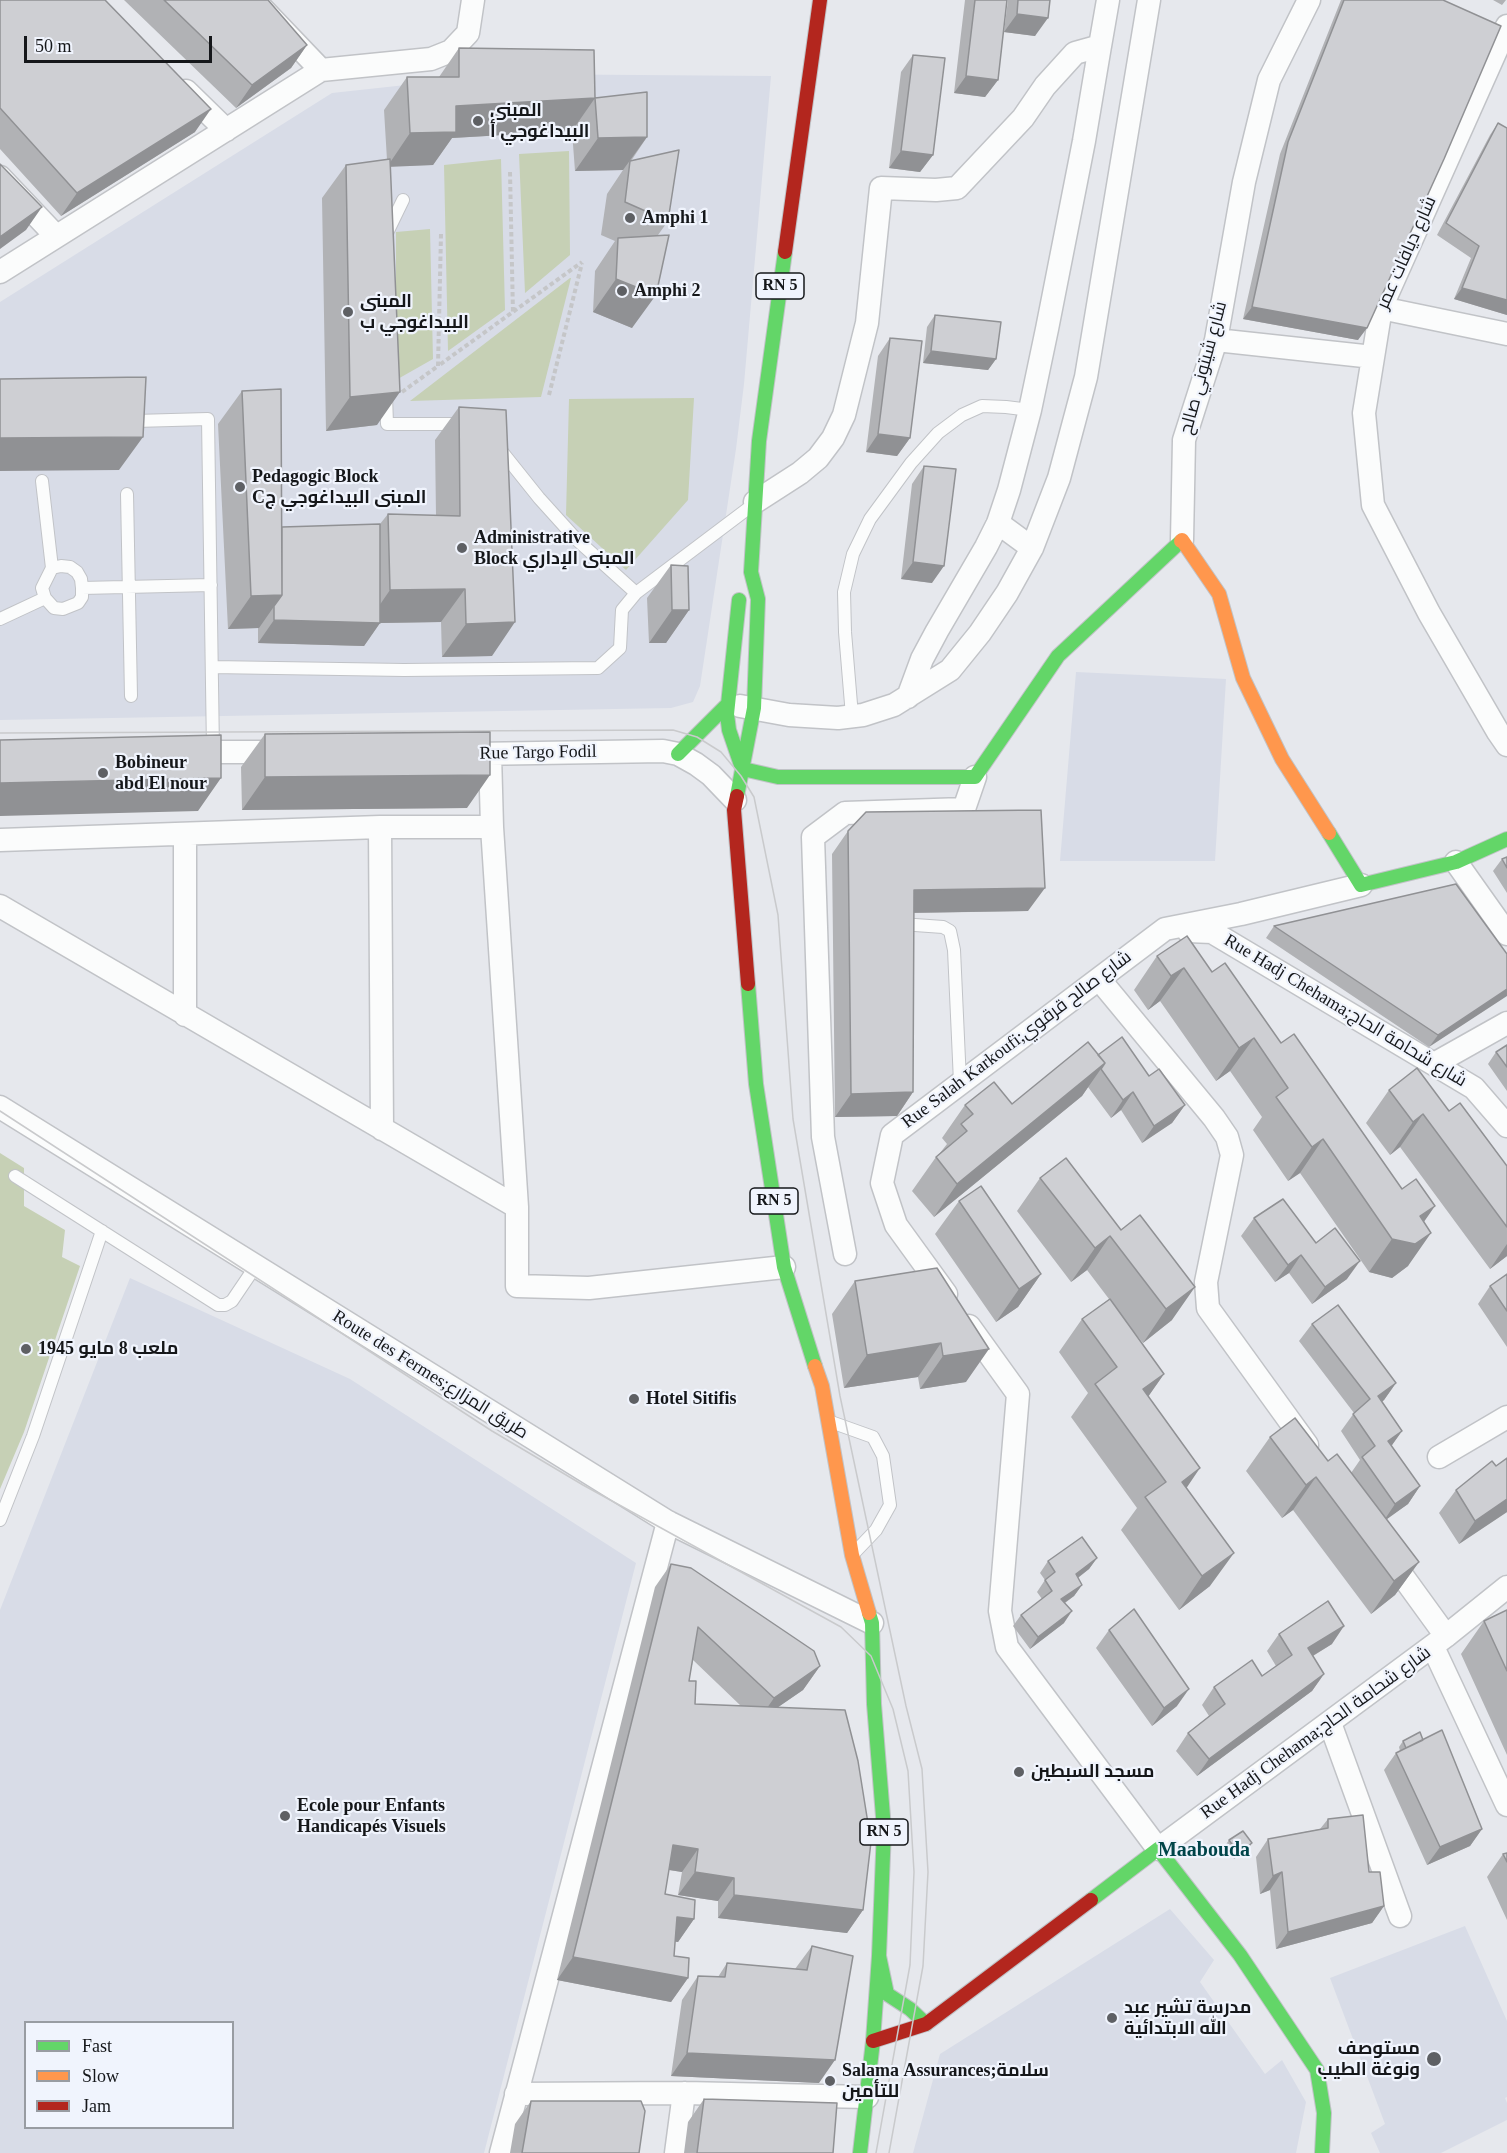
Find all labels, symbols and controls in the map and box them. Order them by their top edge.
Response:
scale bar [27,24,214,62]
text: 50 m [35,36,72,56]
place label: المبنى البيداغوجي أ [490,100,589,142]
marker: المبنى البيداغوجي أ [471,114,485,128]
street label: شارع ديافات عمر [1372,193,1442,313]
place label: Amphi 1 [642,207,709,229]
marker: Amphi 1 [623,211,637,225]
road number: RN 5 [756,273,804,299]
place label: Amphi 2 [634,280,701,302]
marker: Amphi 2 [615,284,629,298]
place label: المبنى البيداغوجي ب [360,291,469,334]
street label: شارع شيتوني صالح [1176,299,1232,437]
marker: المبنى البيداغوجي ب [341,305,355,319]
place label: Pedagogic Block Cالمبنى البيداغوجي ج [252,466,426,508]
marker: Pedagogic Block Cالمبنى البيداغوجي ج [233,480,247,494]
place label: Administrative Block المبنى الإداري [474,527,635,570]
marker: Administrative Block المبنى الإداري [455,541,469,555]
street label: Rue Targo Fodil [479,741,597,765]
place label: Bobineur abd El nour [115,752,207,795]
marker: Bobineur abd El nour [96,766,110,780]
street label: Rue Hadj Chehama;شارع شحامة الحاج [1220,930,1470,1092]
street label: Rue Salah Karkoufi;شارع صالح قرقوي [898,947,1136,1133]
road number: RN 5 [750,1188,798,1214]
street label: Route des Fermes;طريق المزارع [328,1306,532,1444]
place label: ملعب 8 مايو 1945 [38,1338,178,1360]
marker: ملعب 8 مايو 1945 [19,1342,33,1356]
place label: Hotel Sitifis [646,1388,736,1410]
marker: Hotel Sitifis [627,1392,641,1406]
street label: Rue Hadj Chehama;شارع شحامة الحاج [1197,1642,1435,1824]
place label: مسجد السبطين [1031,1761,1154,1783]
marker: مسجد السبطين [1012,1765,1026,1779]
place label: Ecole pour Enfants Handicapés Visuels [297,1795,446,1838]
marker: Ecole pour Enfants Handicapés Visuels [278,1809,292,1823]
road number: RN 5 [860,1819,908,1845]
district label: Maabouda [1158,1839,1250,1863]
place label: مدرسة تشير عبد الله الابتدائية [1124,1997,1251,2040]
marker: مدرسة تشير عبد الله الابتدائية [1105,2011,1119,2025]
legend [24,2021,234,2129]
text: Fast [82,2036,112,2056]
place label: مستوصف ونوغة الطيب [1318,2038,1420,2080]
marker: مستوصف ونوغة الطيب [1425,2050,1443,2068]
place label: Salama Assurances;سلامة للتأمين [842,2060,1049,2102]
text: Slow [82,2066,119,2086]
marker: Salama Assurances;سلامة للتأمين [823,2074,837,2088]
text: Jam [82,2096,111,2116]

